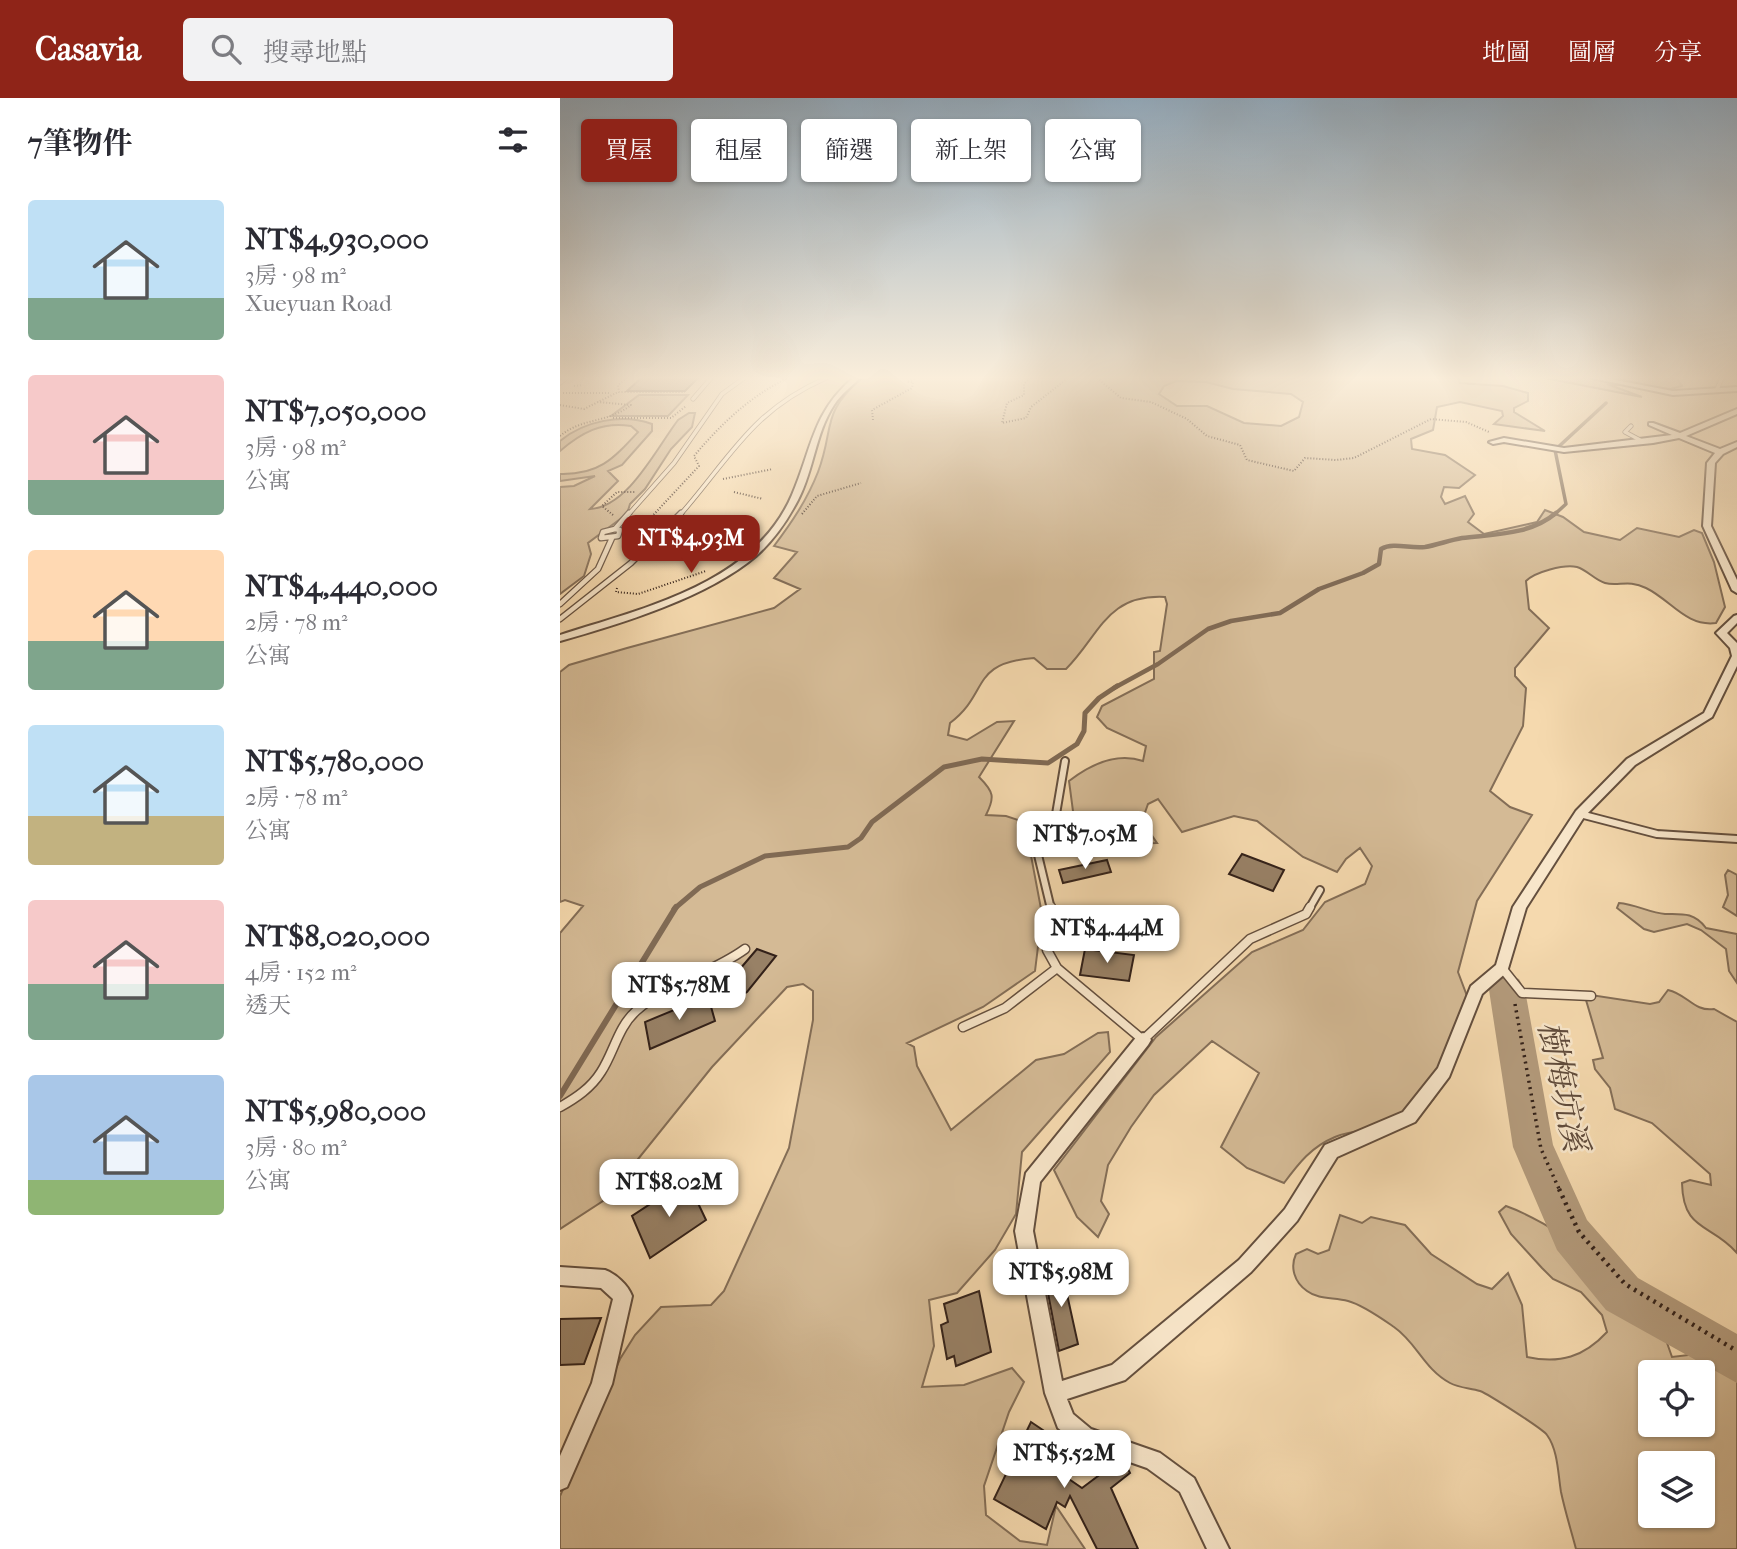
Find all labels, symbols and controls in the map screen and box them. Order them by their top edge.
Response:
search box [183,18,673,81]
text: Casavia [35,30,141,69]
icon: search [207,30,245,68]
text: 搜尋地點 [263,37,367,68]
text: 地圖 [1482,38,1530,66]
text: 圖層 [1568,38,1616,66]
text: 分享 [1654,38,1702,66]
chip: 買屋 [581,119,677,182]
chip: 租屋 [691,119,787,182]
chip: 篩選 [801,119,897,182]
chip: 新上架 [911,119,1031,182]
chip: 公寓 [1045,119,1141,182]
icon: filters [494,121,532,159]
text: 7筆物件 [28,126,132,161]
text: NT$4,930,000 [245,222,429,257]
icon: home [84,228,168,312]
text: 3房 · 98 m² [245,262,346,289]
text: Xueyuan Road [245,290,392,317]
text: NT$7,050,000 [245,394,427,429]
icon: home [84,403,168,487]
text: 3房 · 98 m² [245,434,346,461]
text: 公寓 [245,467,291,494]
pin: NT$4.93M [619,516,763,575]
text: NT$4.93M [638,524,744,551]
text: NT$4,440,000 [245,569,438,604]
icon: home [84,578,168,662]
text: 2房 · 78 m² [245,609,348,636]
text: 公寓 [245,642,291,669]
text: NT$5,780,000 [245,744,424,779]
icon: home [84,753,168,837]
text: 2房 · 78 m² [245,784,348,811]
pin: NT$7.05M [1013,812,1157,871]
text: 公寓 [245,817,291,844]
text: NT$7.05M [1033,820,1137,847]
pin: NT$4.44M [1035,906,1179,965]
text: NT$4.44M [1050,914,1164,941]
text: NT$8,020,000 [245,919,430,954]
icon: home [84,928,168,1012]
text: 4房 · 152 m² [245,959,357,986]
pin: NT$5.78M [607,962,751,1022]
text: NT$5.78M [628,971,730,998]
text: 透天 [245,992,291,1019]
water label: 樹梅坑溪 [1530,1018,1596,1158]
text: NT$5,980,000 [245,1094,426,1129]
icon: home [84,1103,168,1187]
text: 3房 · 80 m² [245,1134,347,1161]
pin: NT$8.02M [597,1160,741,1219]
text: 公寓 [245,1167,291,1194]
text: NT$8.02M [615,1168,723,1195]
pin: NT$5.98M [989,1250,1133,1309]
text: NT$5.98M [1009,1258,1113,1285]
map controls [1638,1360,1715,1528]
button: locate [1638,1360,1715,1437]
pin: NT$5.52M [992,1430,1136,1490]
text: NT$5.52M [1013,1439,1115,1466]
button: layers [1638,1451,1715,1528]

